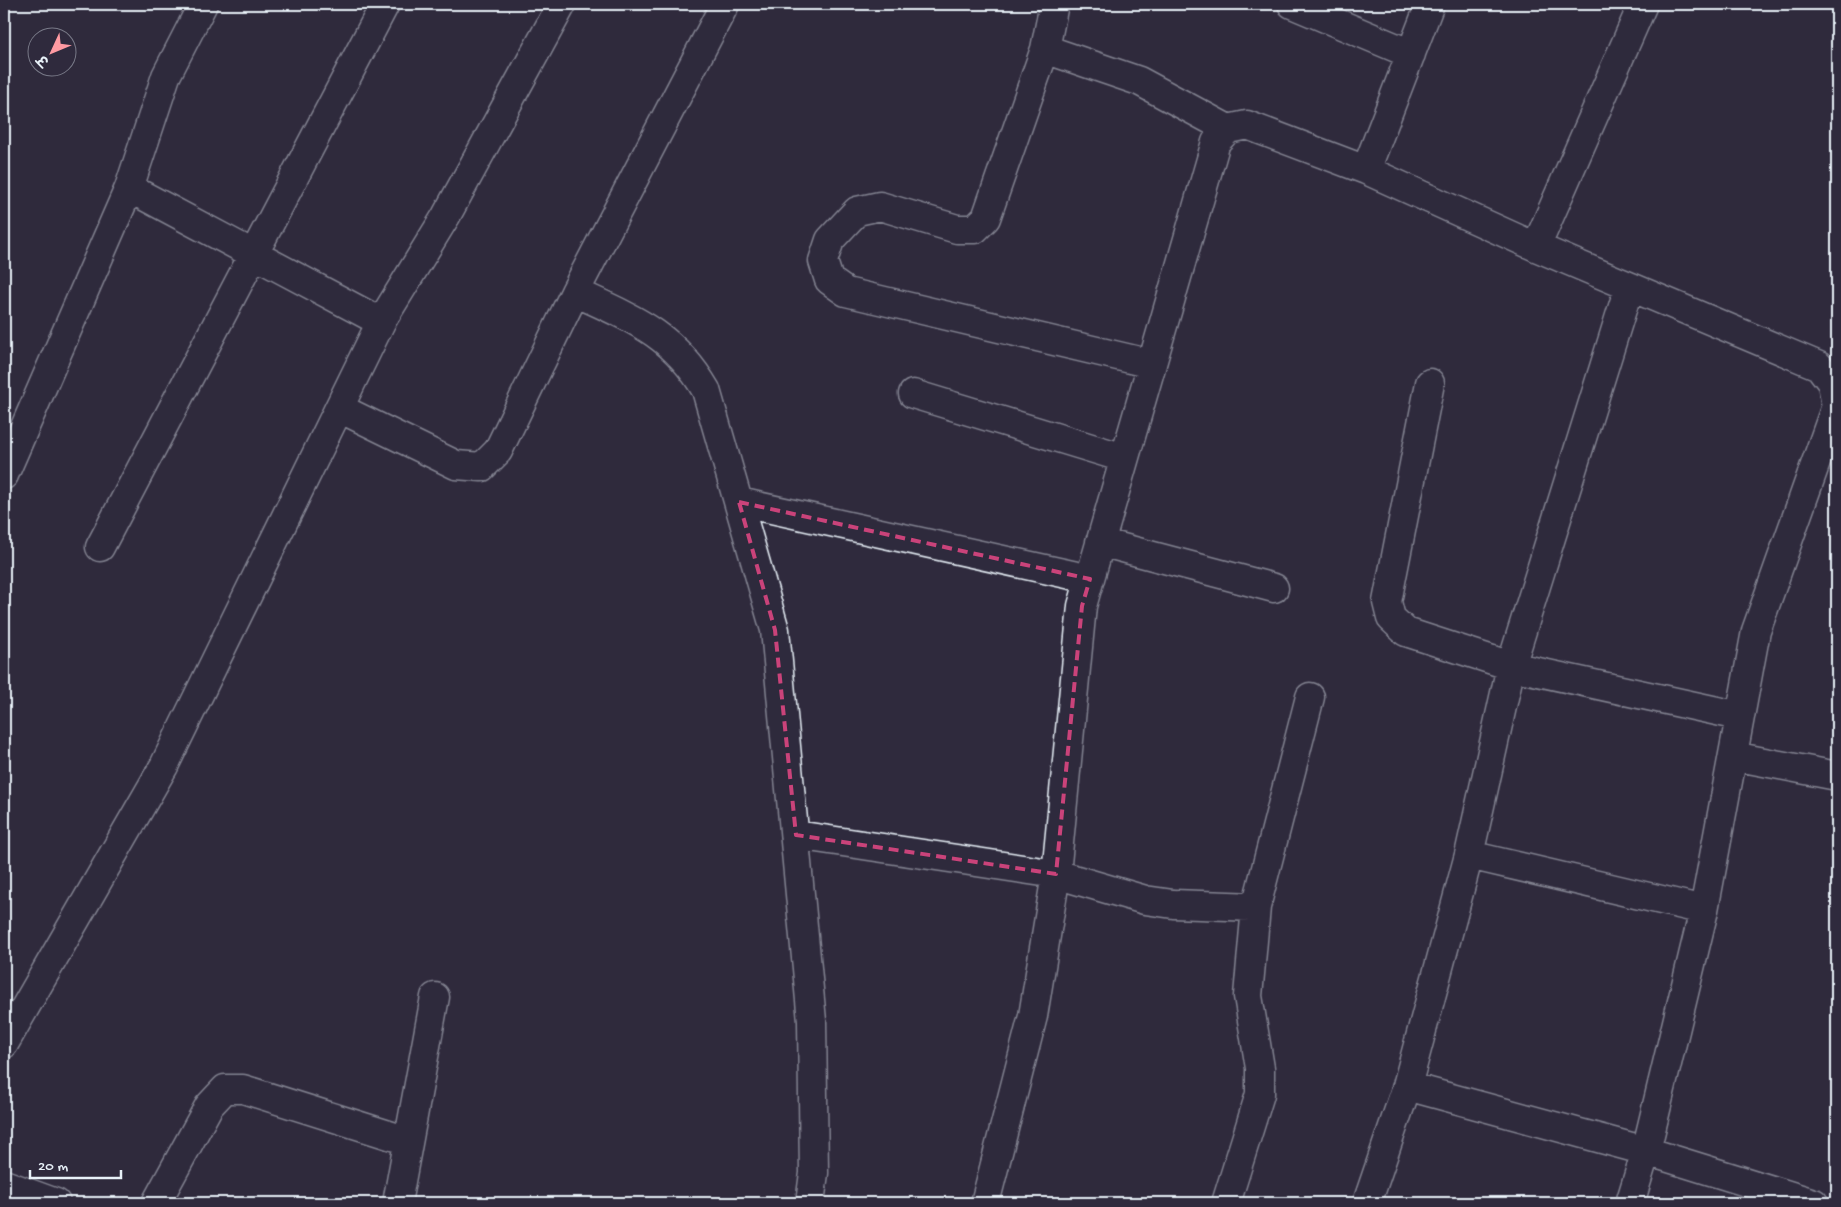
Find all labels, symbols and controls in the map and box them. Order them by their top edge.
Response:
north arrow [28,28,78,78]
text: उ [34,49,55,70]
scale bar [30,1147,121,1179]
text: 20 m [38,1158,68,1176]

